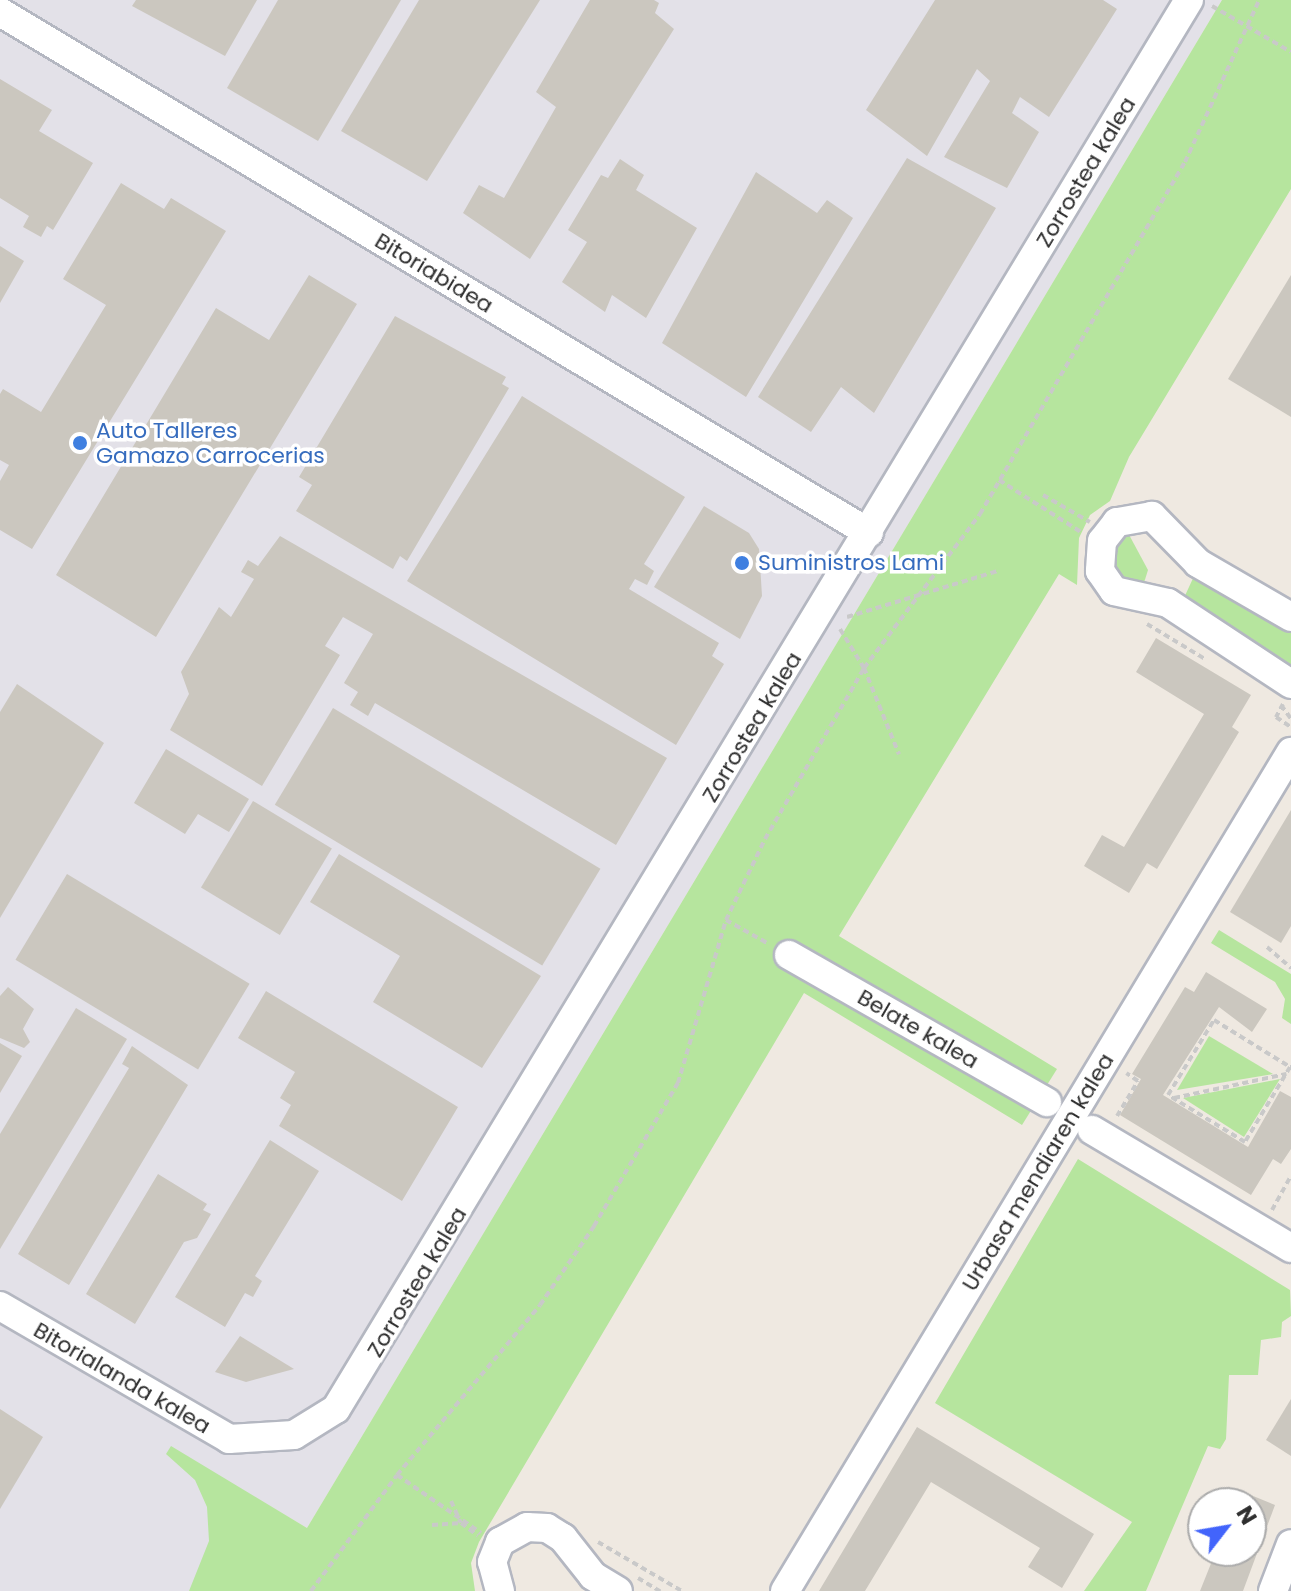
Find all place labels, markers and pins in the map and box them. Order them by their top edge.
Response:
place label: Auto Talleres Gamazo Carrocerias [96,417,325,468]
marker: Auto Talleres Gamazo Carrocerias [71,434,89,452]
place label: Suministros Lami [758,550,944,576]
marker: Suministros Lami [733,554,751,572]

